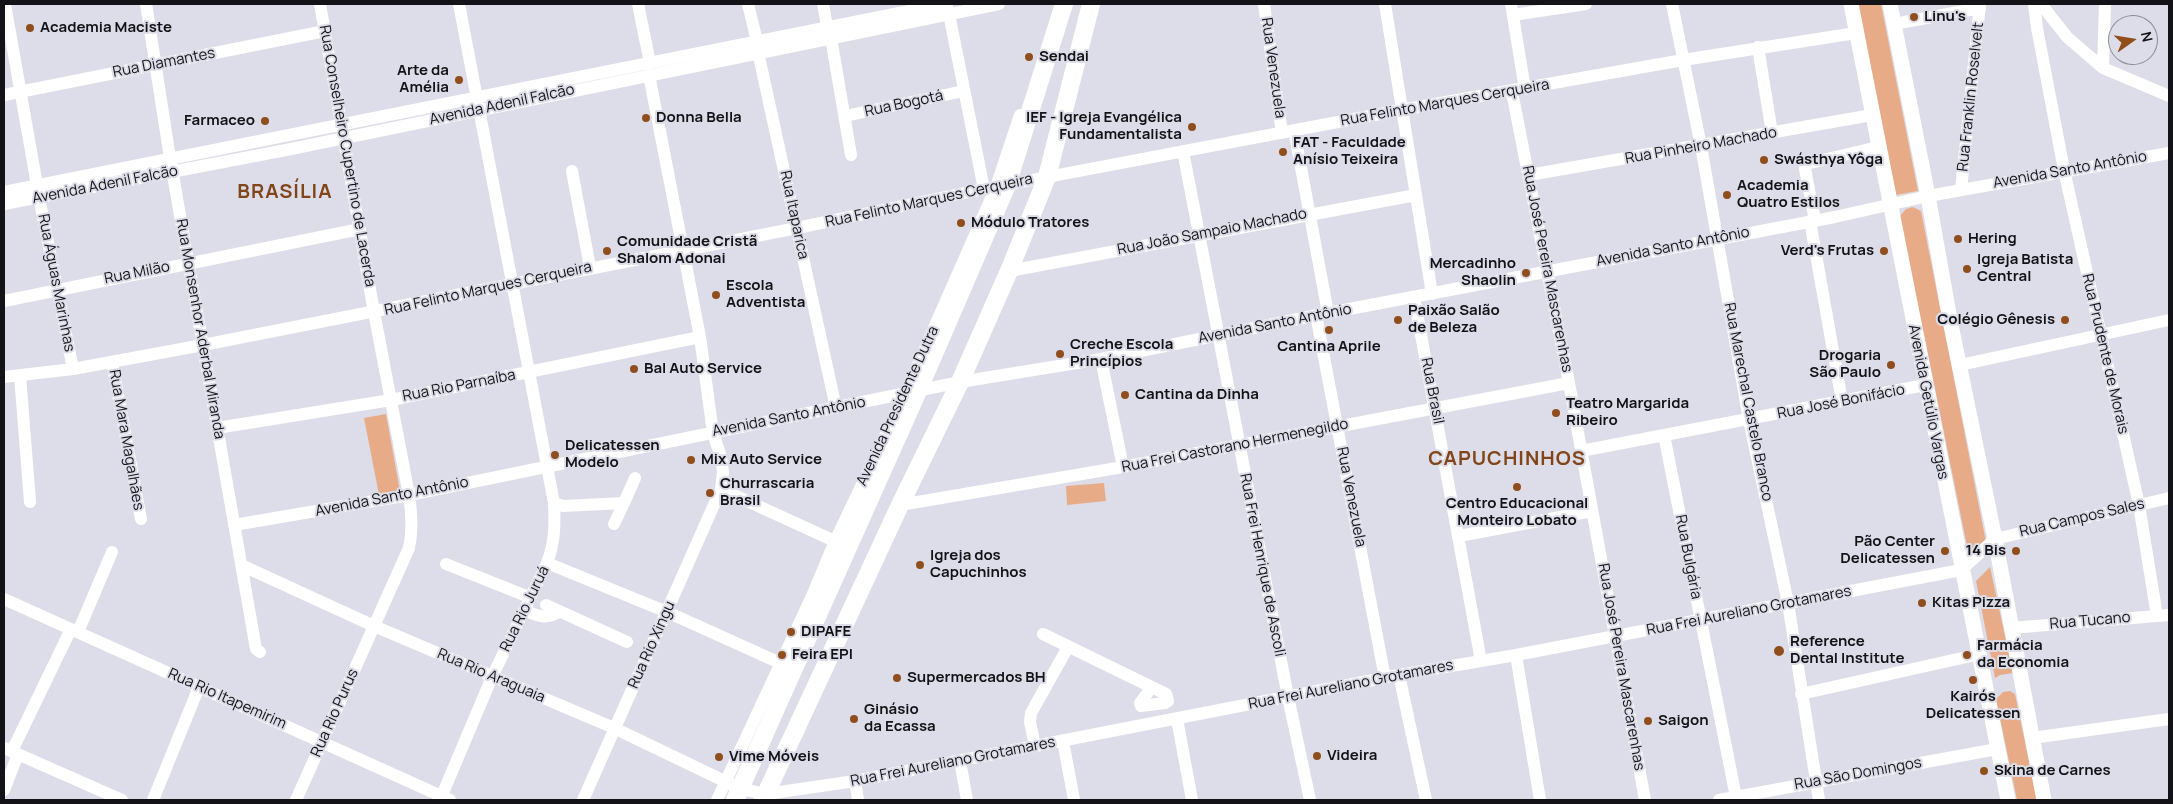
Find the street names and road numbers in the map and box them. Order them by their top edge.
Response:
street label: Rua Venezuela [1257,17,1289,119]
street label: Rua Franklin Roselvelt [1954,21,1988,173]
street label: Rua Conselheiro Cupertino de Lacerda [315,24,379,288]
street label: Rua Diamantes [111,44,217,82]
street label: Rua Felinto Marques Cerqueira [1339,76,1551,130]
street label: Avenida Adenil Falcão [428,81,576,129]
street label: Rua Bogotá [863,87,945,121]
street label: Rua Pinheiro Machado [1624,124,1778,168]
street label: Avenida Santo Antônio [1992,148,2148,192]
street label: Avenida Adenil Falcão [31,162,179,208]
street label: Rua José Pereira Mascarenhas [1518,164,1576,374]
street label: Rua Itaparica [776,169,812,261]
street label: Rua Felinto Marques Cerqueira [824,170,1034,232]
street label: Rua João Sampaio Machado [1116,205,1308,259]
street label: Rua Águas Marinhas [34,213,78,353]
street label: Rua Monsenhor Aderbal Miranda [172,217,228,441]
street label: Avenida Santo Antônio [1595,223,1751,271]
street label: Rua Milão [103,258,171,288]
street label: Rua Felinto Marques Cerqueira [383,258,593,320]
street label: Rua Prudente de Morais [2078,272,2132,436]
street label: Avenida Santo Antônio [1197,300,1353,348]
street label: Rua Marechal Castelo Branco [1720,301,1776,503]
street label: Avenida Presidente Dutra [853,323,943,489]
street label: Avenida Getúlio Vargas [1904,323,1952,481]
street label: Rua Brasil [1417,356,1447,426]
street label: Rua Rio Parnaíba [401,366,517,406]
street label: Rua Mara Magalhães [105,368,147,512]
street label: Rua José Bonifácio [1776,381,1906,423]
street label: Avenida Santo Antônio [711,393,867,441]
street label: Rua Frei Castorano Hermenegildo [1120,415,1350,477]
street label: Rua Venezuela [1332,445,1370,549]
street label: Rua Frei Henrique de Ascoli [1235,472,1289,658]
street label: Avenida Santo Antônio [314,473,470,521]
street label: Rua Campos Sales [2018,495,2146,541]
street label: Rua Bulgária [1671,513,1705,601]
street label: Rua José Pereira Mascarenhas [1594,562,1648,772]
street label: Rua Rio Juruá [497,563,553,655]
street label: Rua Frei Aureliano Grotamares [1645,582,1853,640]
street label: Rua Rio Xingu [625,598,679,692]
street label: Rua Tucano [2049,608,2131,634]
street label: Rua Rio Araguaia [434,645,548,707]
street label: Rua Frei Aureliano Grotamares [1247,656,1455,714]
street label: Rua Rio Itapemirim [165,665,289,733]
street label: Rua Rio Purus [308,666,362,760]
street label: Rua Frei Aureliano Grotamares [849,733,1057,791]
street label: Rua São Domingos [1793,754,1923,794]

